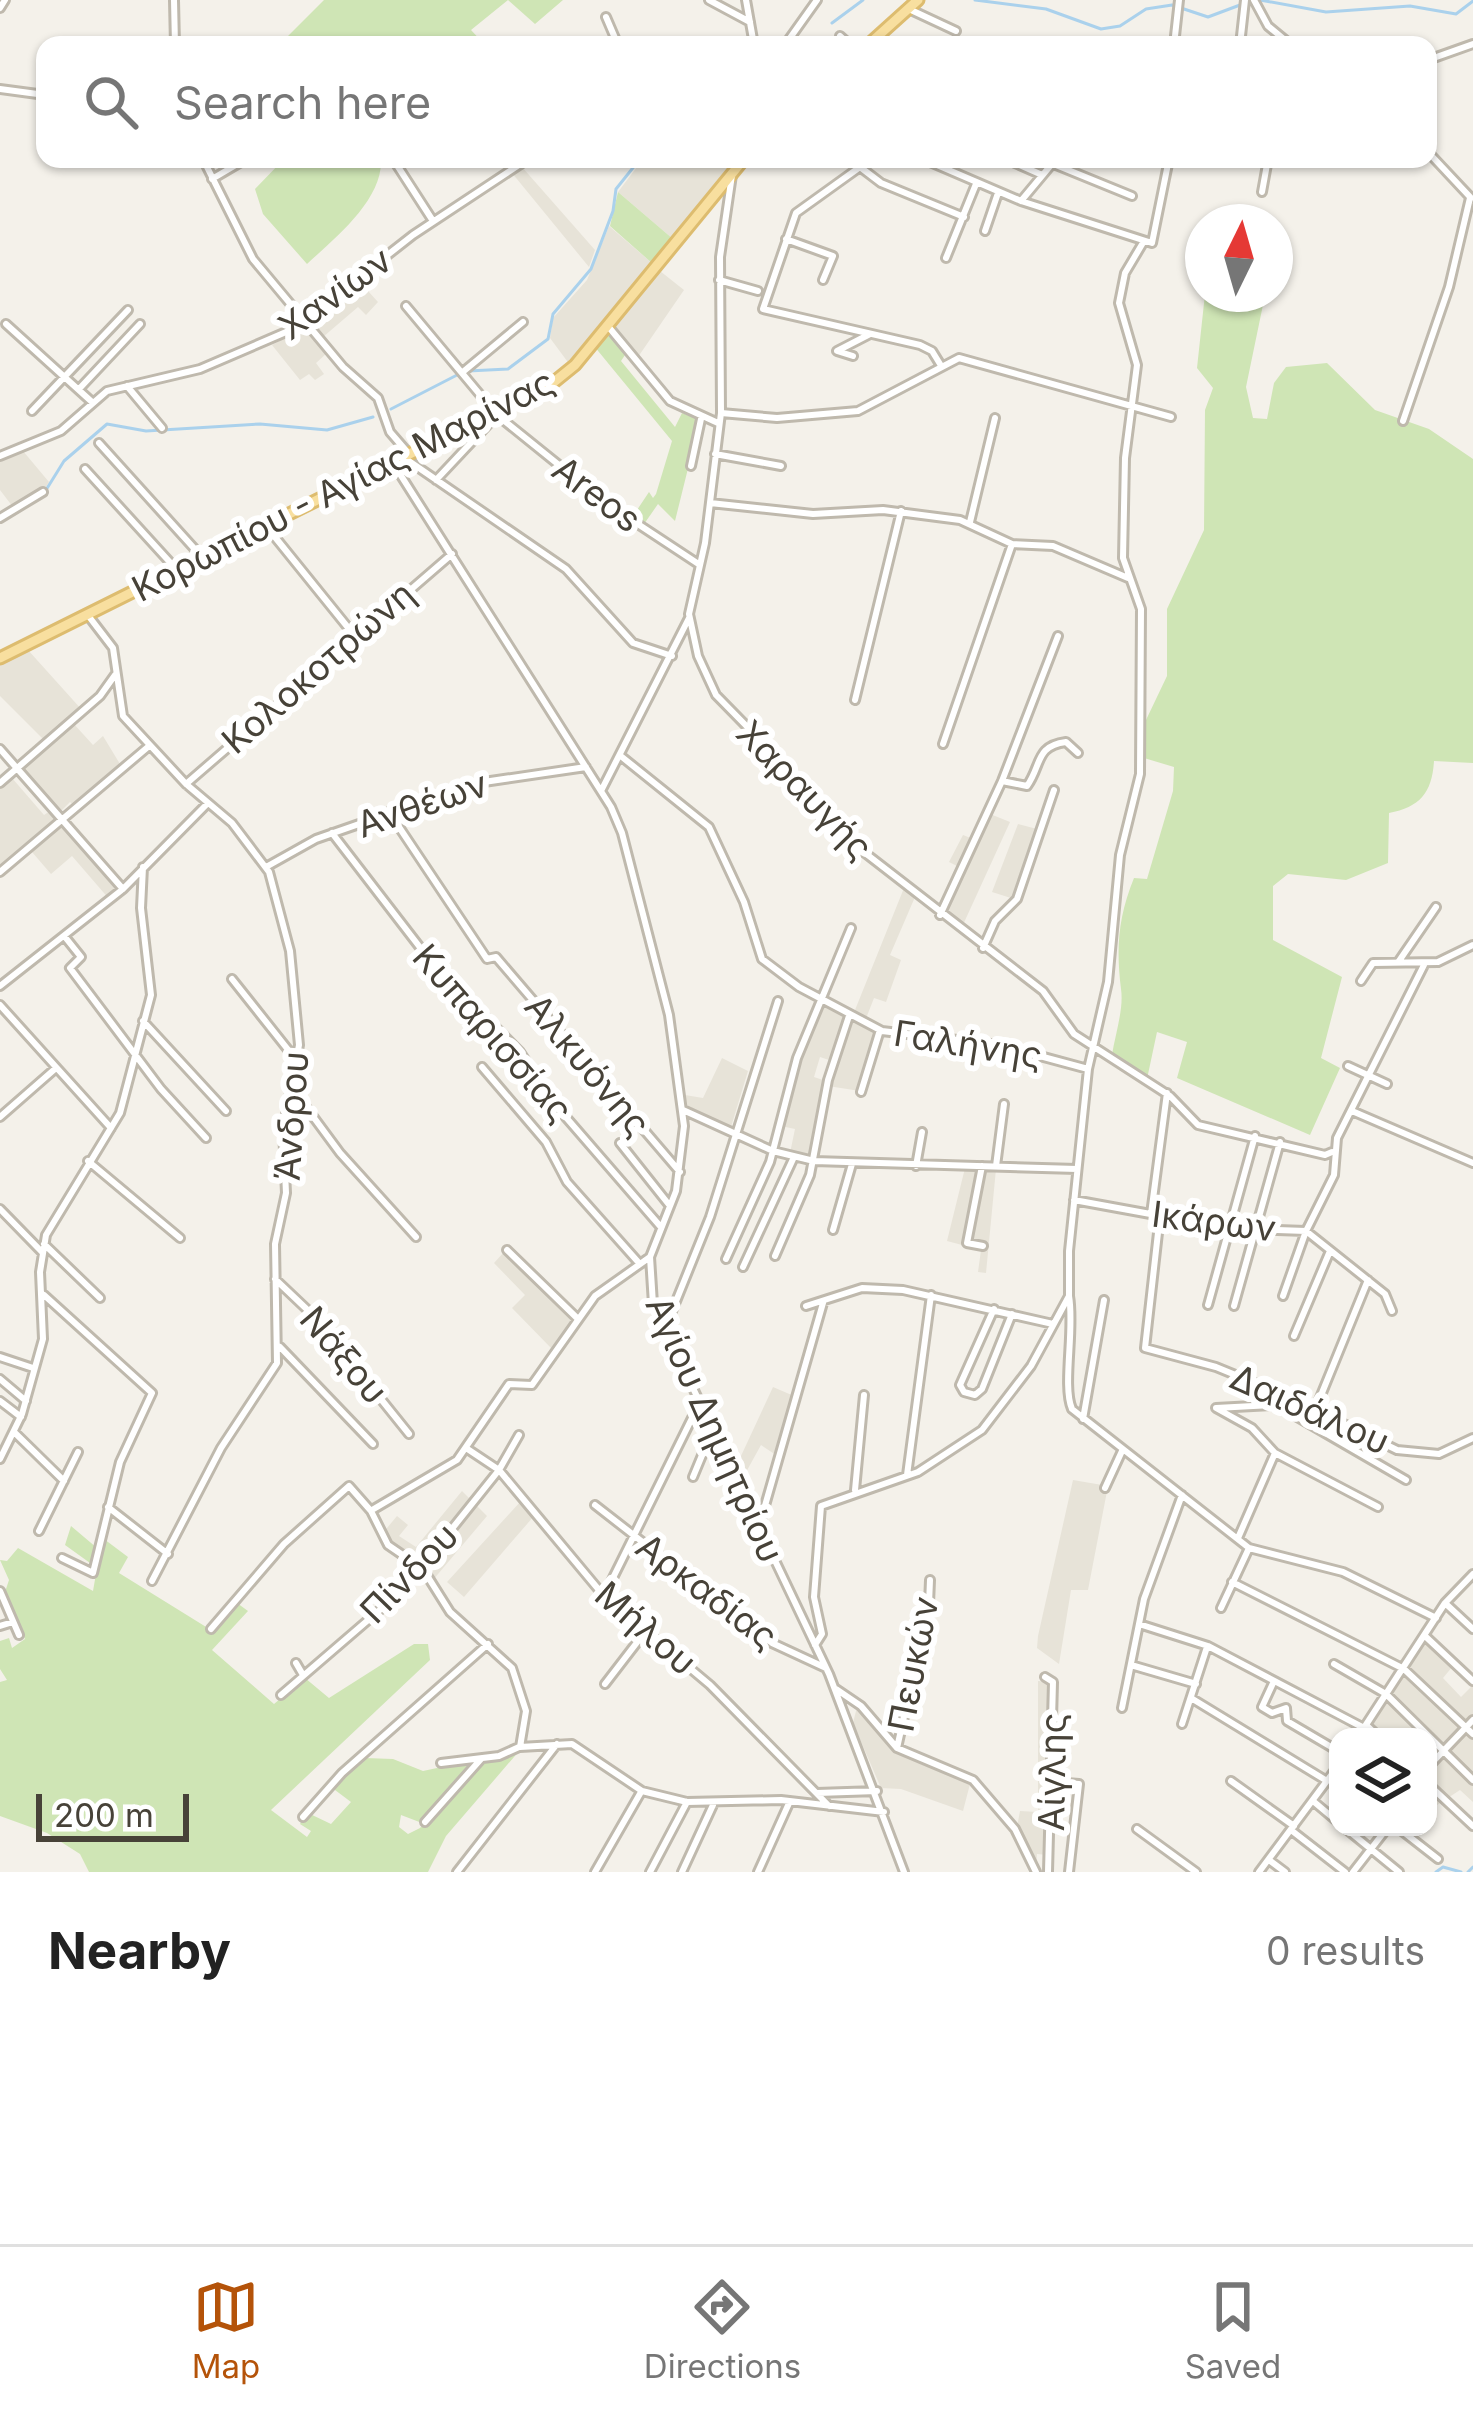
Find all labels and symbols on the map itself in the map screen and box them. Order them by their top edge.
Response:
north arrow [1185,204,1293,312]
street label: Χανίων [270,237,400,349]
street label: Κορωπίου - Αγίας Μαρίνας [125,359,561,611]
street label: Areos [544,447,650,541]
street label: Κολοκοτρώνη [213,572,423,762]
street label: Χαραυγής [728,711,882,869]
street label: Ανθέων [351,761,493,847]
street label: Κυπαρισσίας [404,935,582,1131]
street label: Αλκυόνης [516,985,660,1145]
street label: Γαλήνης [891,1011,1045,1077]
street label: Άνδρου [265,1050,317,1182]
street label: Ικάρων [1149,1192,1279,1250]
street label: Αγίου Δημητρίου [637,1289,793,1569]
street label: Νάξου [291,1298,397,1412]
street label: Δαιδάλου [1224,1354,1396,1464]
street label: Πίνδου [351,1514,467,1632]
street label: Αρκαδίας [628,1524,786,1658]
street label: Μήλου [586,1572,706,1684]
street label: Πευκών [878,1593,948,1735]
street label: Αίγλης [1029,1712,1075,1832]
scale bar [36,1788,189,1841]

